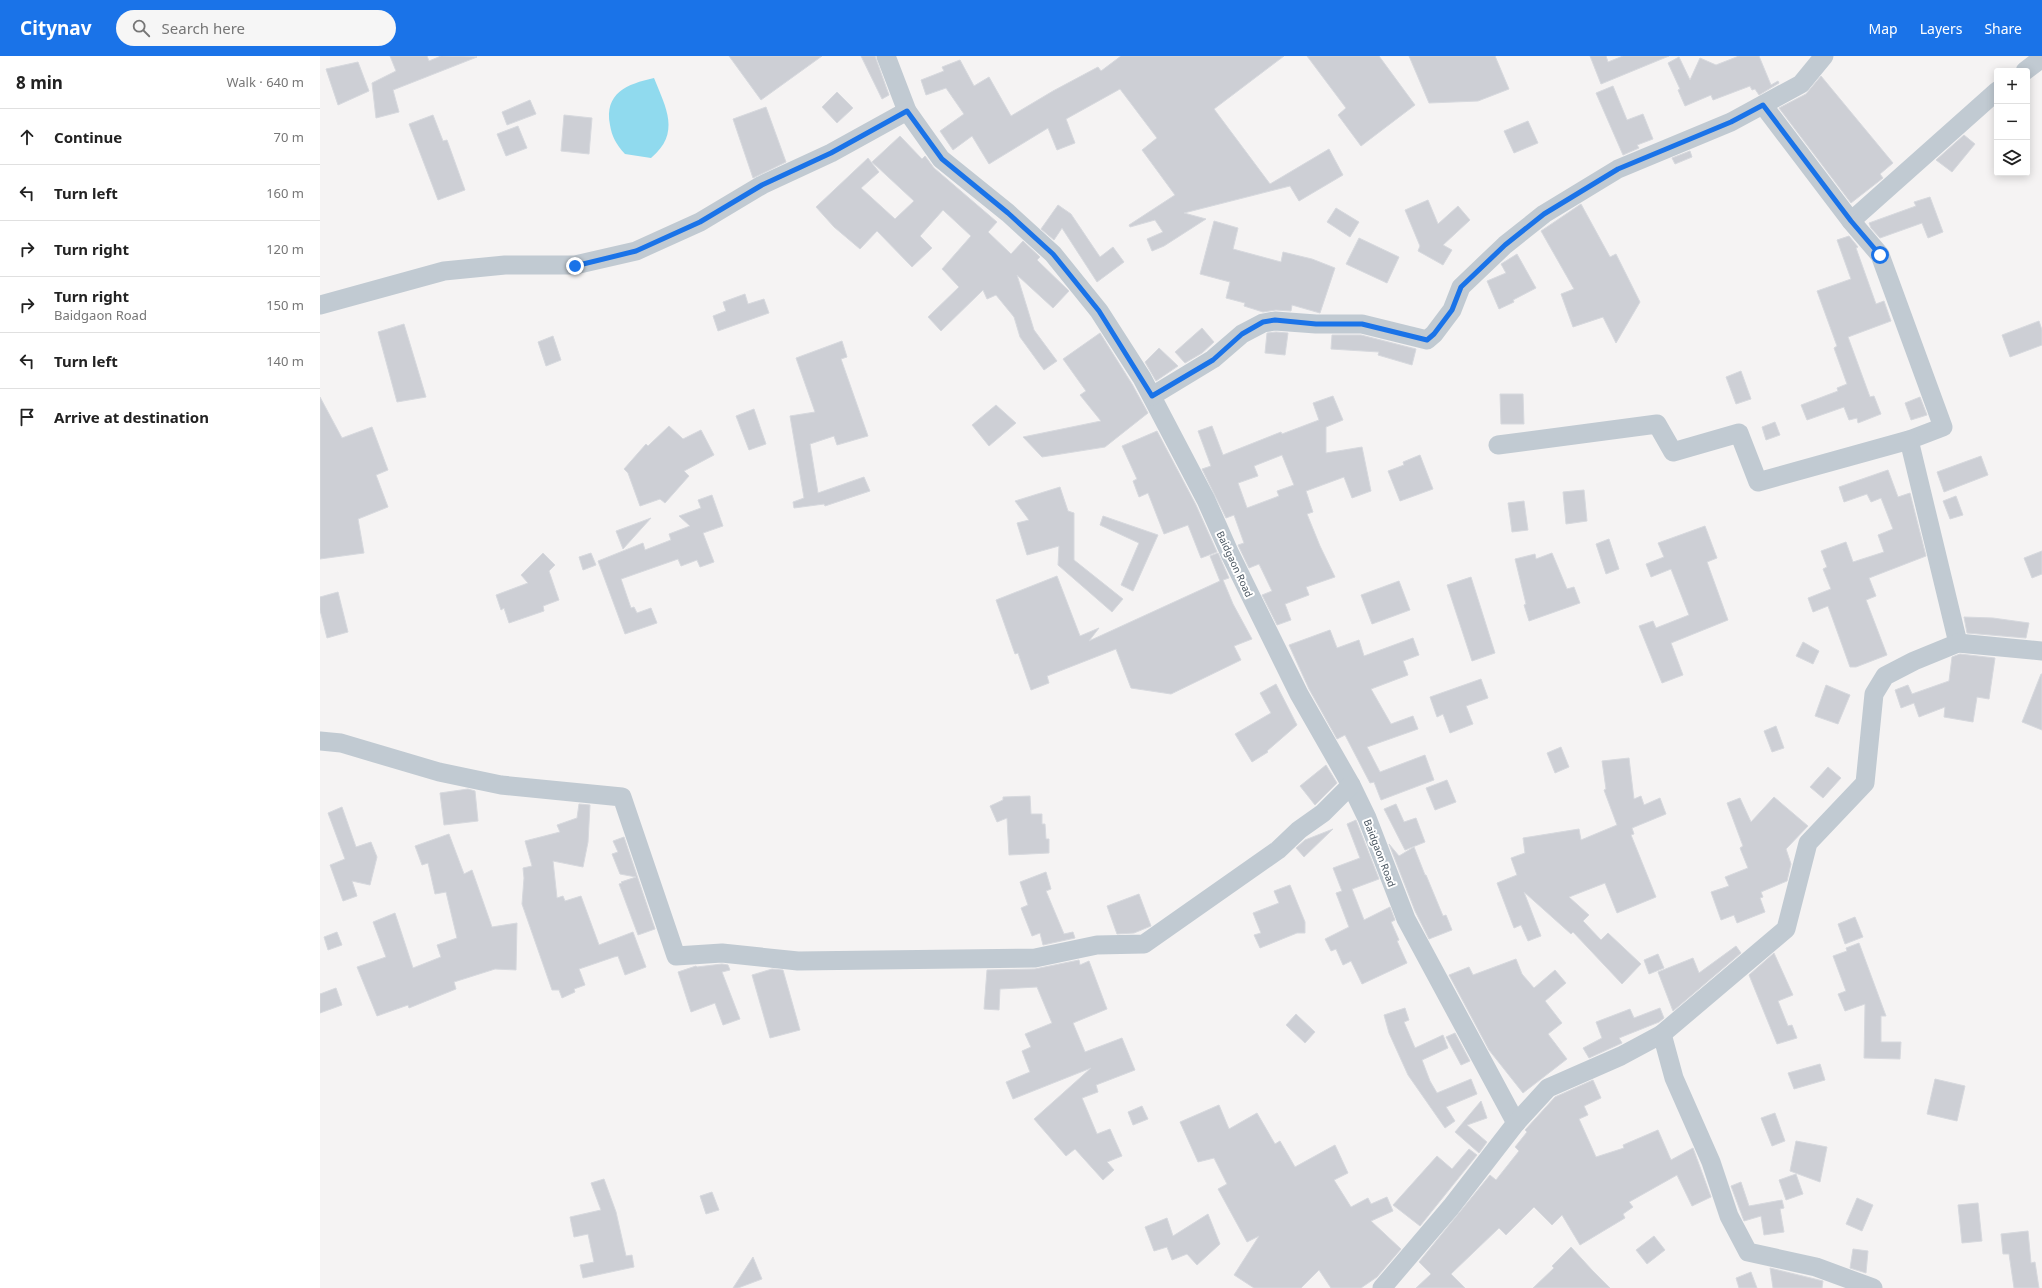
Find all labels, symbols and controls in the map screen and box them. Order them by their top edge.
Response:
search box [116,10,396,46]
text: Citynav [20,15,92,41]
icon: search [130,17,152,39]
text: Search here [162,18,245,38]
text: Map [1869,19,1898,38]
text: Layers [1920,19,1962,38]
text: Share [1984,19,2022,38]
map controls [1994,68,2030,176]
button: + [1994,68,2030,104]
text: 8 min [16,71,63,94]
text: Walk · 640 m [226,73,304,91]
button: − [1994,104,2030,140]
icon: ahead [16,126,38,148]
text: Continue [54,127,122,147]
text: 70 m [274,128,304,146]
button: layers [1994,140,2030,176]
icon: left [16,182,38,204]
text: Turn left [54,183,118,203]
text: 160 m [266,184,304,202]
icon: right [16,238,38,260]
text: Turn right [54,239,129,259]
text: 120 m [266,240,304,258]
route start [1871,246,1889,264]
route end [566,257,584,275]
text: Turn right [54,286,129,306]
icon: right [16,294,38,316]
text: 150 m [266,296,304,314]
text: Baidgaon Road [54,306,147,324]
icon: left [16,350,38,372]
text: Turn left [54,351,118,371]
text: 140 m [266,352,304,370]
icon: arrive [16,406,38,428]
text: Arrive at destination [54,407,209,427]
street label: Baidgaon Road [1214,529,1256,599]
street label: Baidgaon Road [1361,817,1399,889]

